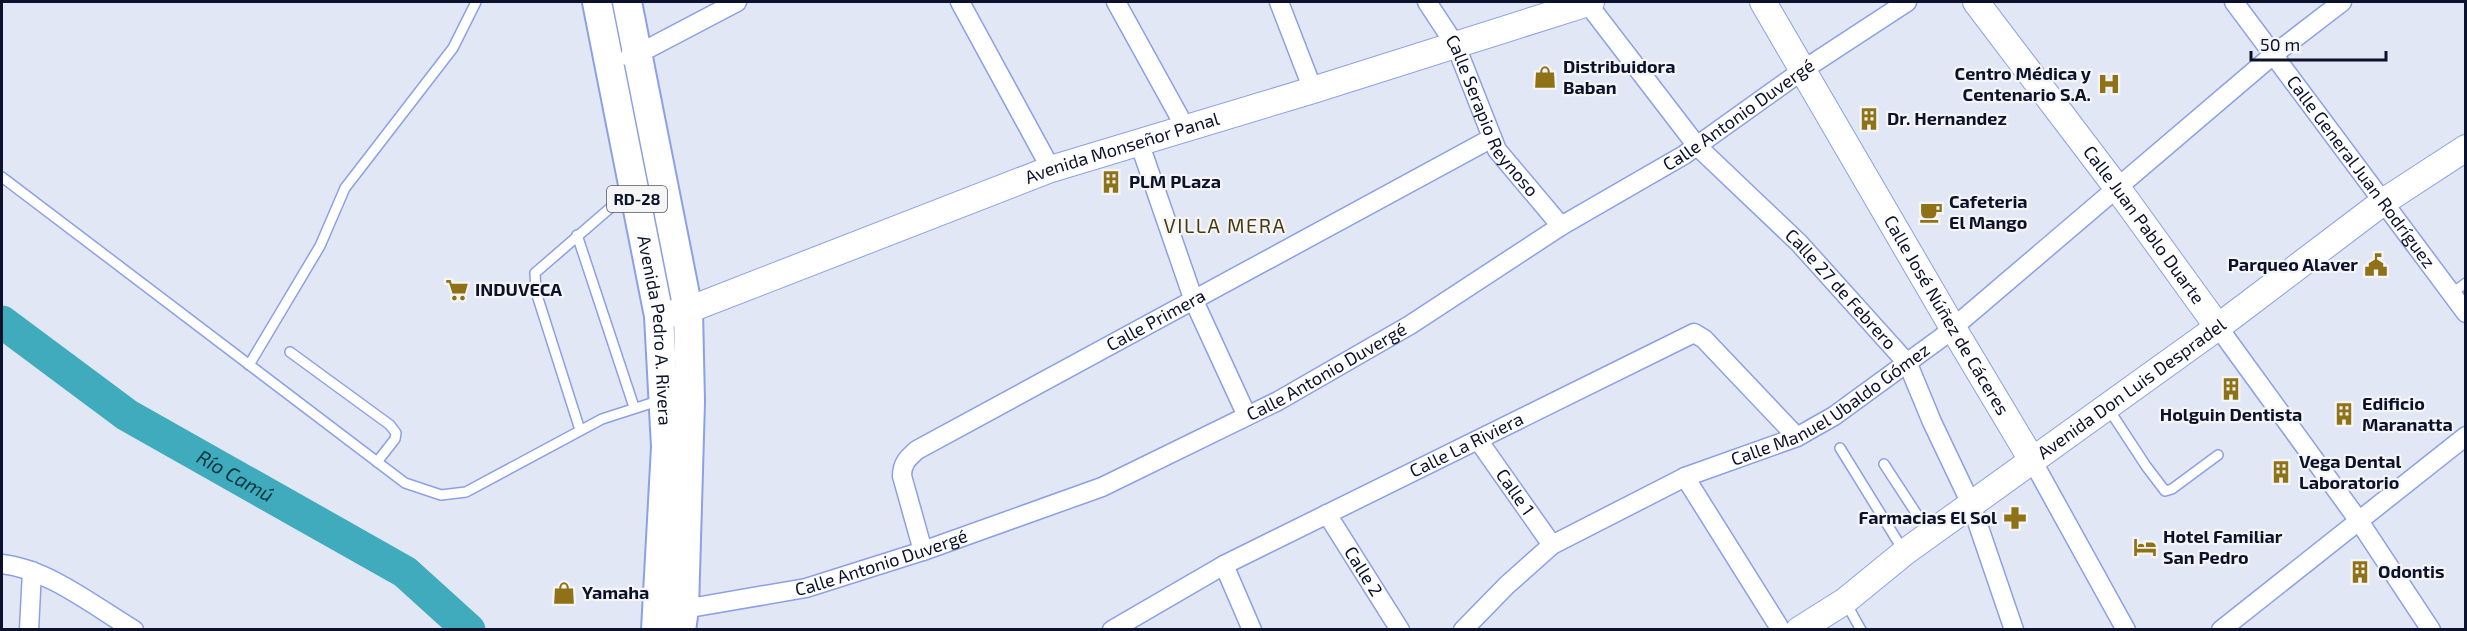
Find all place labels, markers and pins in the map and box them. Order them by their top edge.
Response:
place label: Distribuidora Baban [1563,55,1675,98]
place label: Centro Médica y Centenario S.A. [1955,62,2092,105]
shop icon: Distribuidora Baban [1532,64,1558,90]
hospital icon: Centro Médica y Centenario S.A. [2096,71,2122,97]
building icon: Dr. Hernandez [1856,106,1882,132]
place label: Dr. Hernandez [1887,107,2007,129]
building icon: PLM PLaza [1098,169,1124,195]
place label: PLM PLaza [1129,170,1221,192]
place label: Cafeteria El Mango [1949,190,2028,233]
cafe icon: Cafeteria El Mango [1918,199,1944,225]
public building icon: Parqueo Alaver [2363,252,2389,278]
place label: Parqueo Alaver [2228,253,2358,275]
supermarket icon: INDUVECA [444,277,470,303]
place label: INDUVECA [475,278,562,300]
building icon: Holguin Dentista [2218,376,2244,402]
place label: Edificio Maranatta [2362,392,2453,435]
building icon: Edificio Maranatta [2331,401,2357,427]
place label: Holguin Dentista [2160,403,2302,425]
place label: Vega Dental Laboratorio [2299,450,2401,493]
building icon: Vega Dental Laboratorio [2268,459,2294,485]
pharmacy icon: Farmacias El Sol [2002,505,2028,531]
place label: Farmacias El Sol [1859,506,1997,528]
place label: Hotel Familiar San Pedro [2163,525,2283,568]
hotel icon: Hotel Familiar San Pedro [2132,534,2158,560]
building icon: Odontis [2347,559,2373,585]
place label: Odontis [2378,560,2444,582]
shop icon: Yamaha [551,580,577,606]
place label: Yamaha [582,581,649,603]

